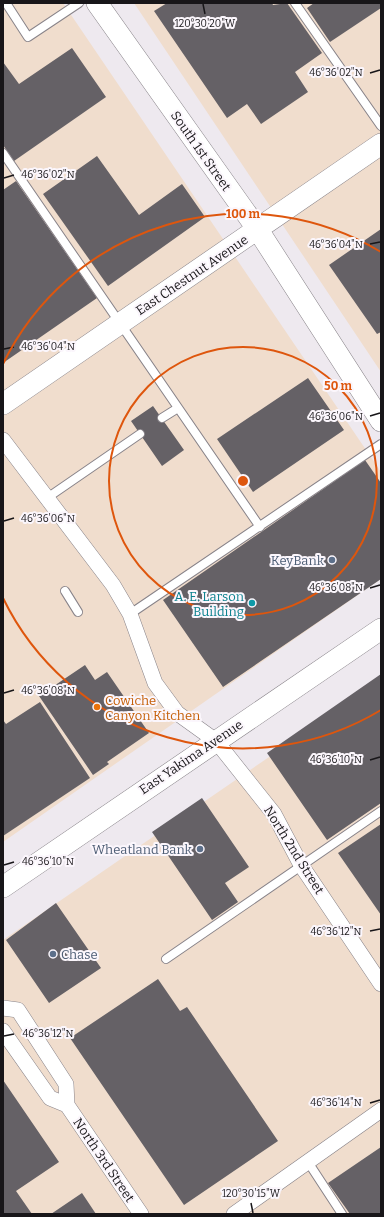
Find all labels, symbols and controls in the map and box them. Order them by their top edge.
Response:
text: 120°30'20"W [175,18,236,30]
text: 46°36'02"N [309,67,363,79]
street label: South 1st Street [168,108,234,194]
text: 46°36'02"N [21,169,75,181]
text: 100 m [226,207,261,221]
street label: East Chestnut Avenue [133,232,251,318]
text: 46°36'04"N [309,239,363,251]
text: 46°36'04"N [21,341,75,353]
text: 50 m [324,379,352,393]
text: 46°36'06"N [309,411,363,423]
centre of rings [236,474,250,488]
text: 46°36'06"N [21,513,75,525]
place label: KeyBank [271,553,325,568]
marker: KeyBank [327,555,337,565]
text: 46°36'08"N [309,582,363,594]
place label: A. E. Larson Building [174,589,245,619]
marker: A. E. Larson Building [247,598,257,608]
text: 46°36'08"N [21,685,75,697]
place label: Cowiche Canyon Kitchen [105,693,201,723]
marker: Cowiche Canyon Kitchen [92,702,102,712]
street label: East Yakima Avenue [136,717,246,797]
text: 46°36'10"N [310,754,362,766]
street label: North 2nd Street [261,803,327,897]
place label: Wheatland Bank [92,842,193,857]
marker: Wheatland Bank [195,844,205,854]
text: 46°36'10"N [22,856,74,868]
text: 46°36'12"N [311,926,362,938]
place label: Chase [61,947,98,962]
marker: Chase [48,949,58,959]
text: 46°36'12"N [23,1028,74,1040]
text: 46°36'14"N [310,1097,362,1109]
street label: North 3rd Street [70,1115,138,1205]
text: 120°30'15"W [222,1188,281,1200]

